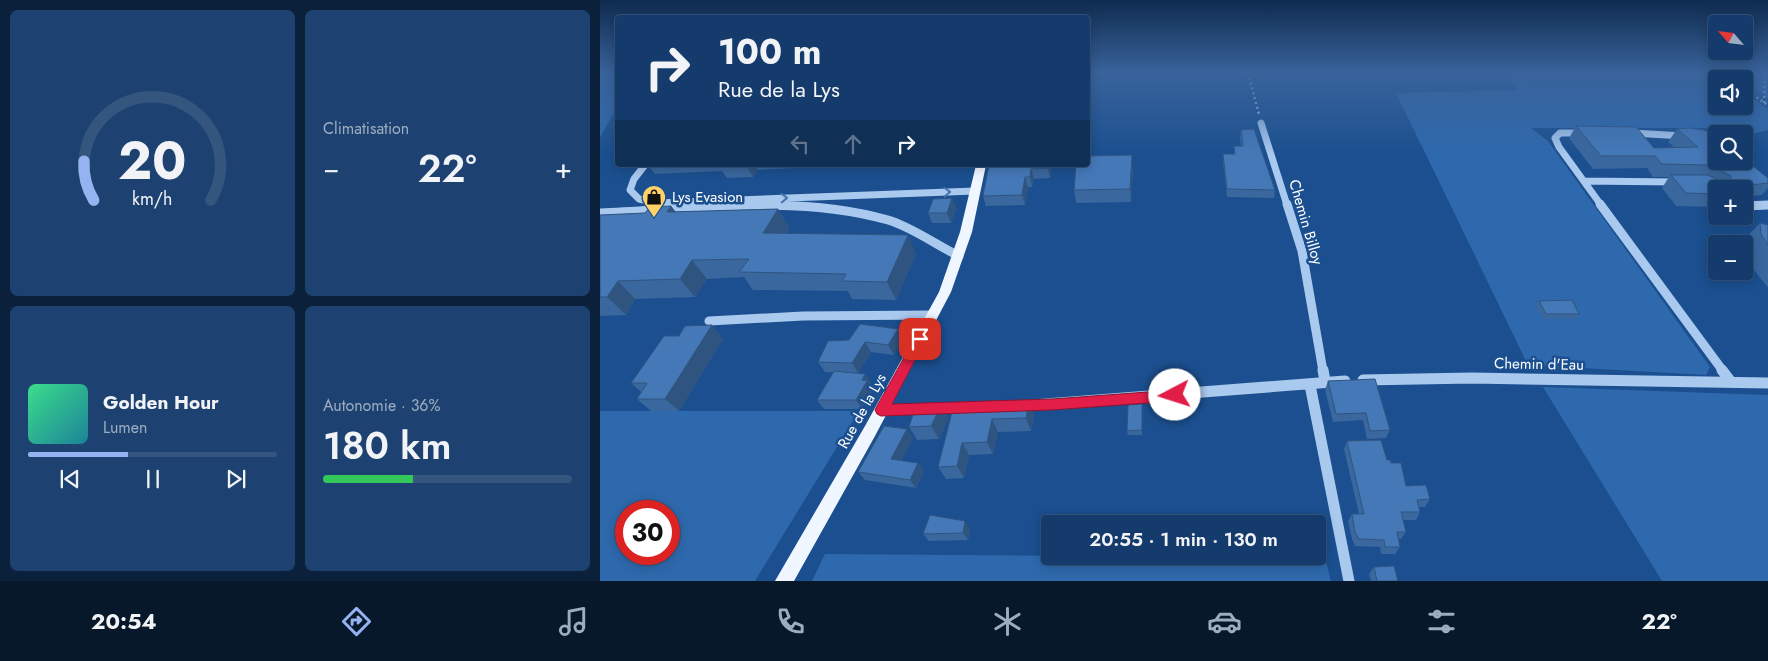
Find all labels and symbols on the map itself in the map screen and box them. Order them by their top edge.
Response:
north arrow [1708,15,1752,60]
street label: Chemin Billoy [1283,177,1329,268]
shop icon: Lys Evasion [641,184,667,218]
place label: Lys Evasion [672,186,743,208]
one-way arrow [943,187,951,197]
one-way arrow [780,193,788,203]
pin [899,318,941,360]
street label: Chemin d'Eau [1494,352,1584,376]
position arrow [1148,368,1200,420]
street label: Rue de la Lys [832,369,892,453]
speed limit sign: 30 [615,500,680,565]

